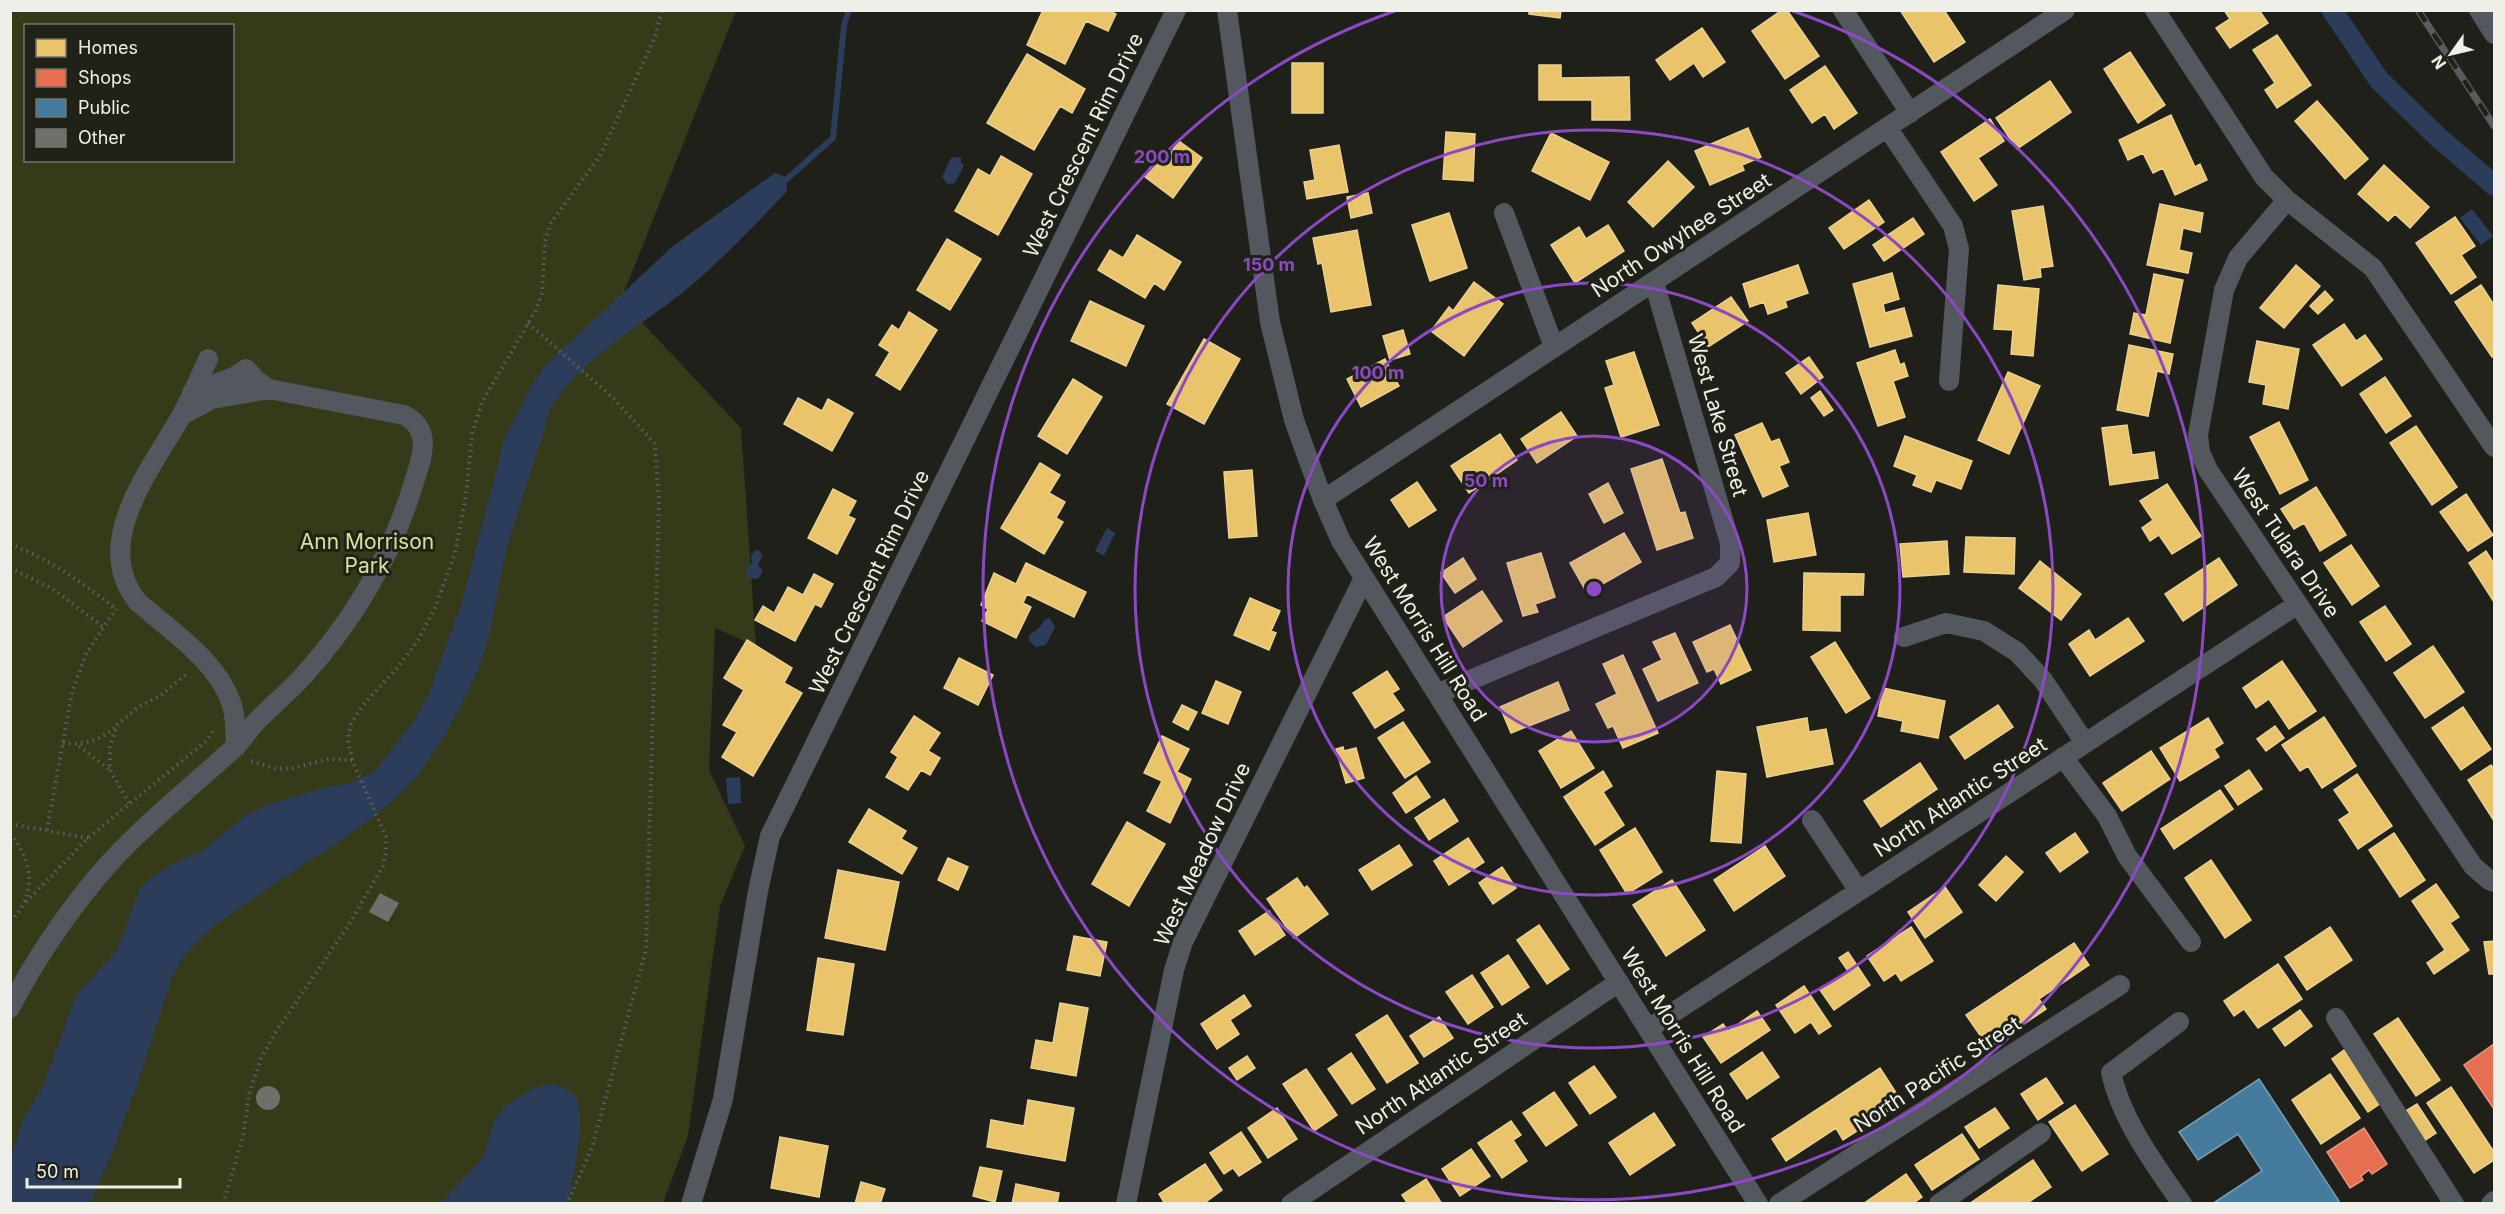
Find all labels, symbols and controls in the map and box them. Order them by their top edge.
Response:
legend [24,24,234,162]
north arrow [2421,24,2481,84]
street label: West Crescent Rim Drive [1018,29,1148,261]
text: Homes [78,37,138,58]
text: N [2427,52,2450,73]
text: Shops [78,67,132,88]
text: Public [78,97,130,118]
text: Other [78,127,126,148]
text: 200 m [1134,146,1190,167]
street label: North Owyhee Street [1587,168,1776,302]
text: 150 m [1243,254,1295,275]
street label: West Lake Street [1683,331,1753,499]
text: 100 m [1352,362,1404,383]
street label: West Tulara Drive [2227,464,2345,622]
street label: West Crescent Rim Drive [804,466,934,698]
text: 50 m [1464,470,1508,491]
park label: Ann Morrison Park [300,529,434,578]
street label: West Morris Hill Road [1358,532,1492,726]
centre of rings [1584,579,1604,599]
street label: North Atlantic Street [1869,732,2051,862]
street label: West Meadow Drive [1149,758,1255,950]
street label: West Morris Hill Road [1616,943,1750,1137]
street label: North Atlantic Street [1351,1006,1531,1140]
street label: North Pacific Street [1849,1011,2025,1137]
scale bar [27,1151,180,1189]
text: 50 m [36,1161,79,1182]

